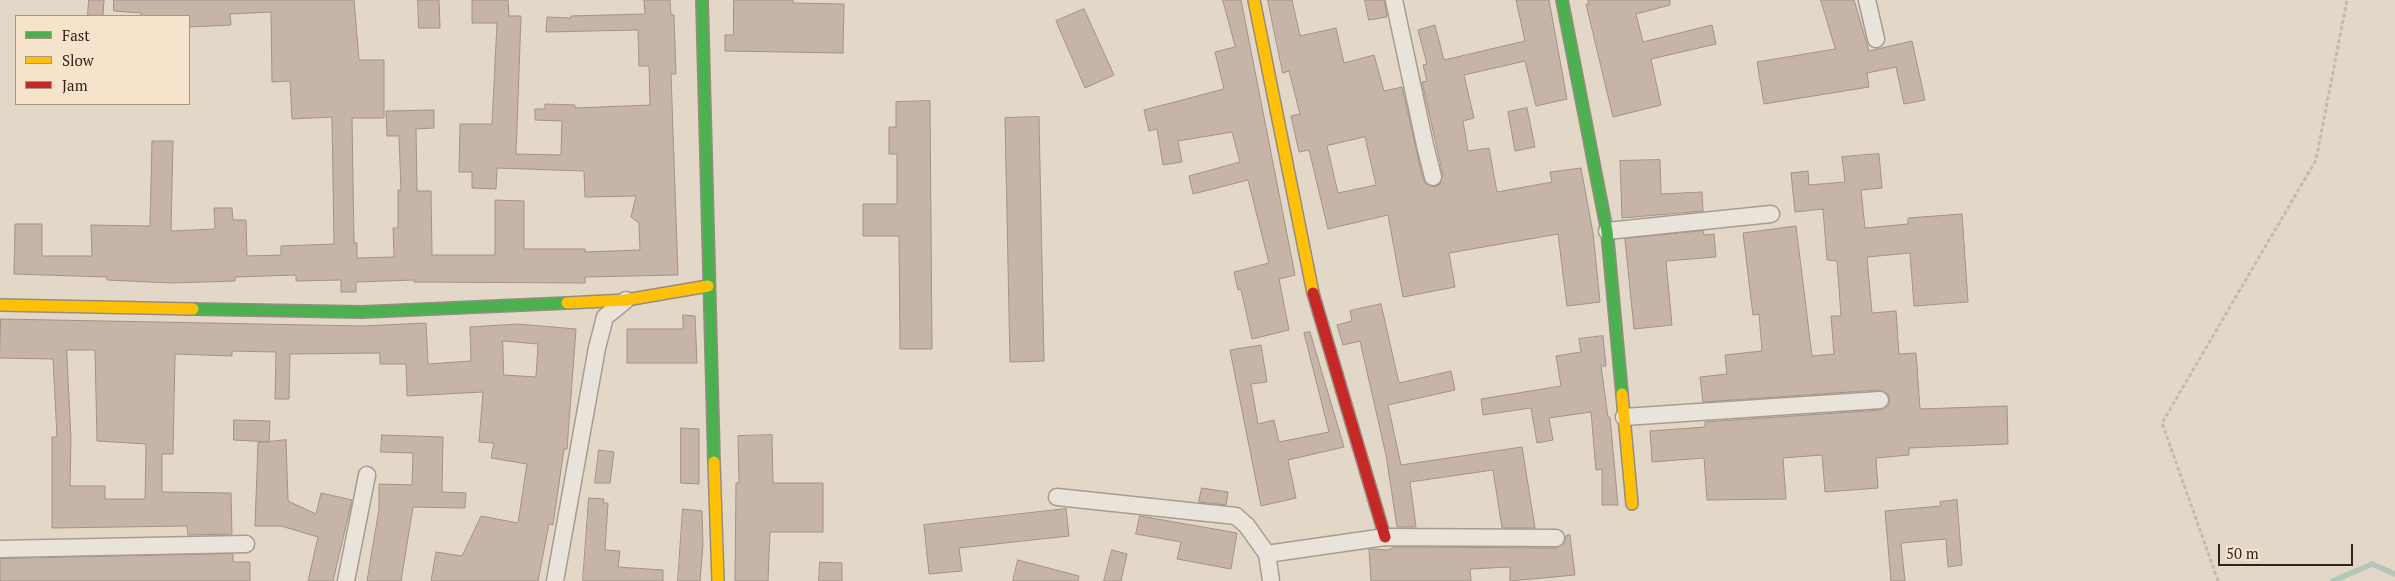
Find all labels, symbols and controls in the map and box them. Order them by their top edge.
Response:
legend [15,15,190,105]
text: Fast [62,25,90,45]
text: Slow [62,50,94,70]
text: Jam [62,75,88,95]
scale bar [2220,534,2355,566]
text: 50 m [2226,543,2259,563]

